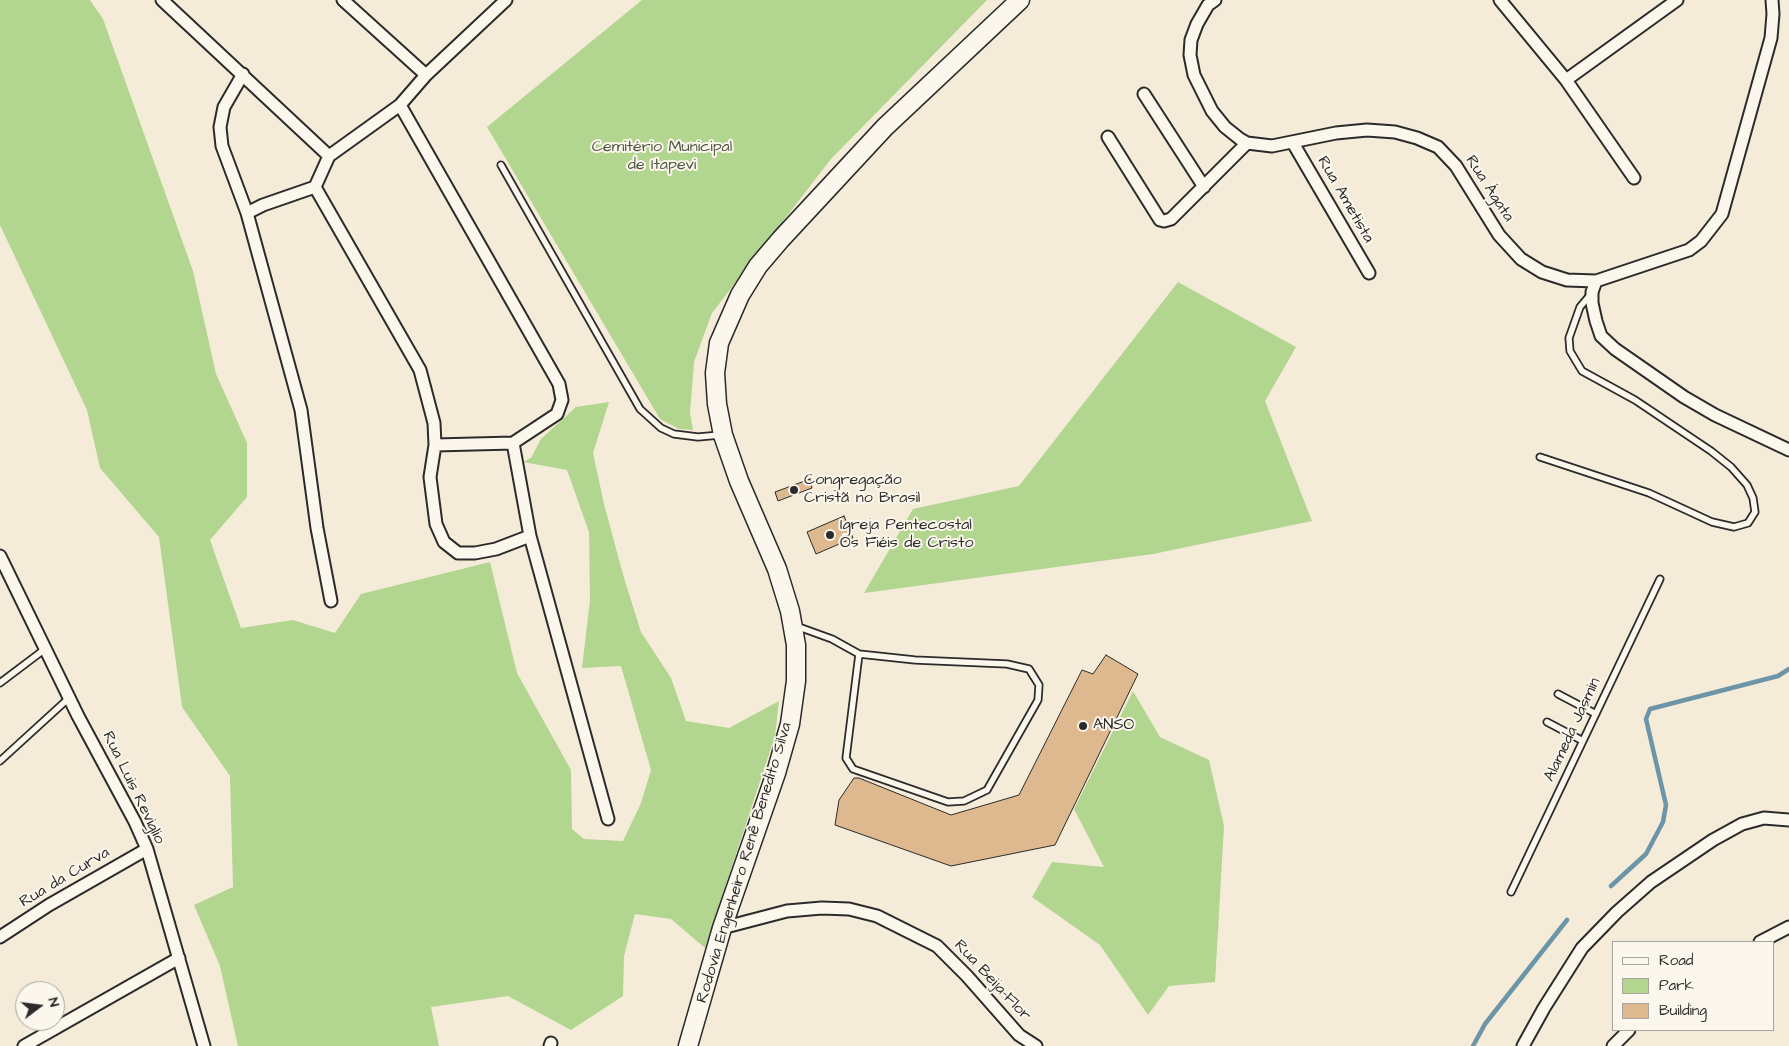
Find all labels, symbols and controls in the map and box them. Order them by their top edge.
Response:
park label: Cemitério Municipal de Itapevi [592,138,732,176]
street label: Rua Ágata [1460,152,1518,226]
street label: Rua Ametista [1312,153,1378,247]
place label: Congregação Cristã no Brasil [804,471,920,509]
marker: Congregação Cristã no Brasil [788,484,800,496]
place label: Igreja Pentecostal Os Fiéis de Cristo [840,516,974,554]
marker: Igreja Pentecostal Os Fiéis de Cristo [824,529,836,541]
street label: Alameda Jasmin [1541,675,1605,785]
place label: ANSO [1093,716,1134,736]
street label: Rodovia Engenheiro Renê Benedito Silva [693,720,797,1006]
marker: ANSO [1077,720,1089,732]
street label: Rua Luis Reviglio [97,728,169,848]
street label: Rua da Curva [17,844,113,912]
street label: Rua Beija-Flor [950,936,1034,1026]
legend [1612,941,1774,1031]
text: Road [1659,950,1693,971]
text: Park [1659,975,1694,996]
north arrow [15,981,65,1031]
text: N [43,996,64,1009]
text: Building [1659,1000,1707,1021]

